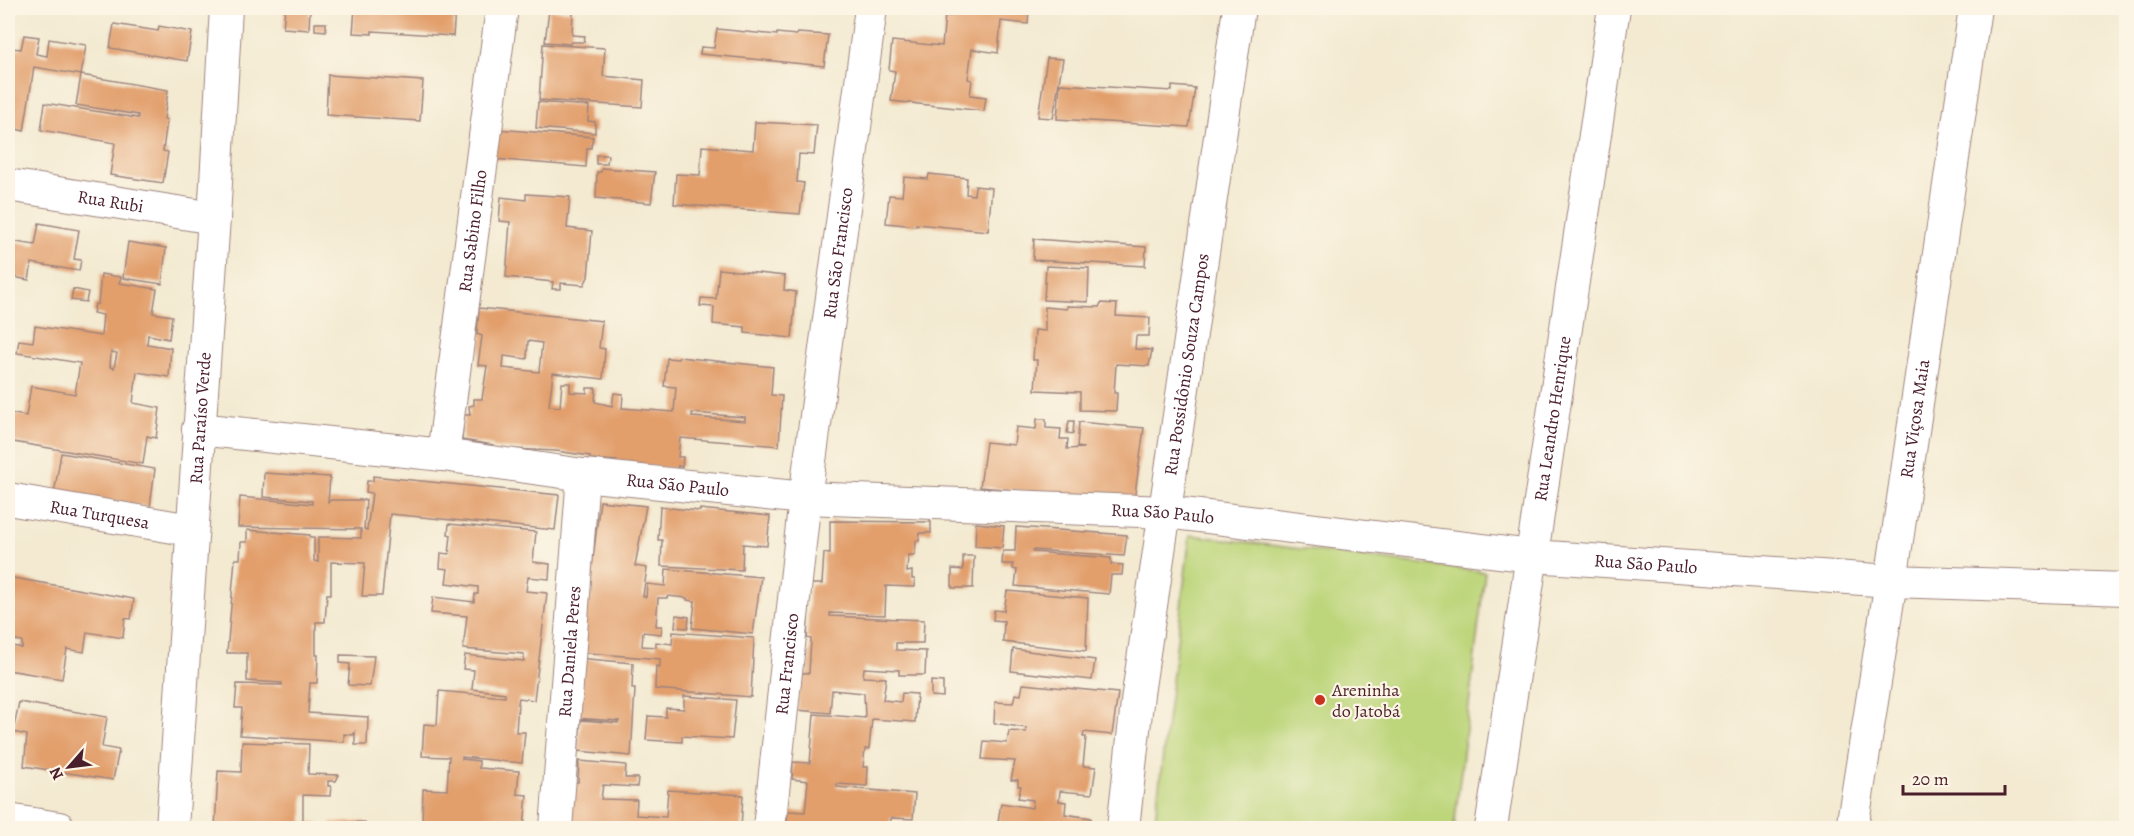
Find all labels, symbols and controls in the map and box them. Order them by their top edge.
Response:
street label: Rua Sabino Filho [453,168,493,294]
street label: Rua Rubi [76,184,145,219]
street label: Rua São Francisco [817,186,859,320]
street label: Rua Possidônio Souza Campos [1158,252,1215,477]
street label: Rua Leandro Henrique [1528,334,1577,503]
street label: Rua Paraíso Verde [184,351,217,485]
street label: Rua Viçosa Maia [1894,357,1935,480]
street label: Rua São Paulo [625,468,730,502]
street label: Rua Turquesa [48,494,152,535]
street label: Rua São Paulo [1111,498,1216,530]
street label: Rua São Paulo [1593,548,1698,579]
street label: Rua Daniela Peres [553,585,586,718]
street label: Rua Francisco [769,612,804,716]
place label: Areninha do Jatobá [1331,678,1401,723]
marker: Areninha do Jatobá [1313,693,1327,707]
north arrow [39,737,99,797]
scale bar [1903,758,2005,796]
text: N [44,763,69,784]
text: 20 m [1912,767,1949,791]

